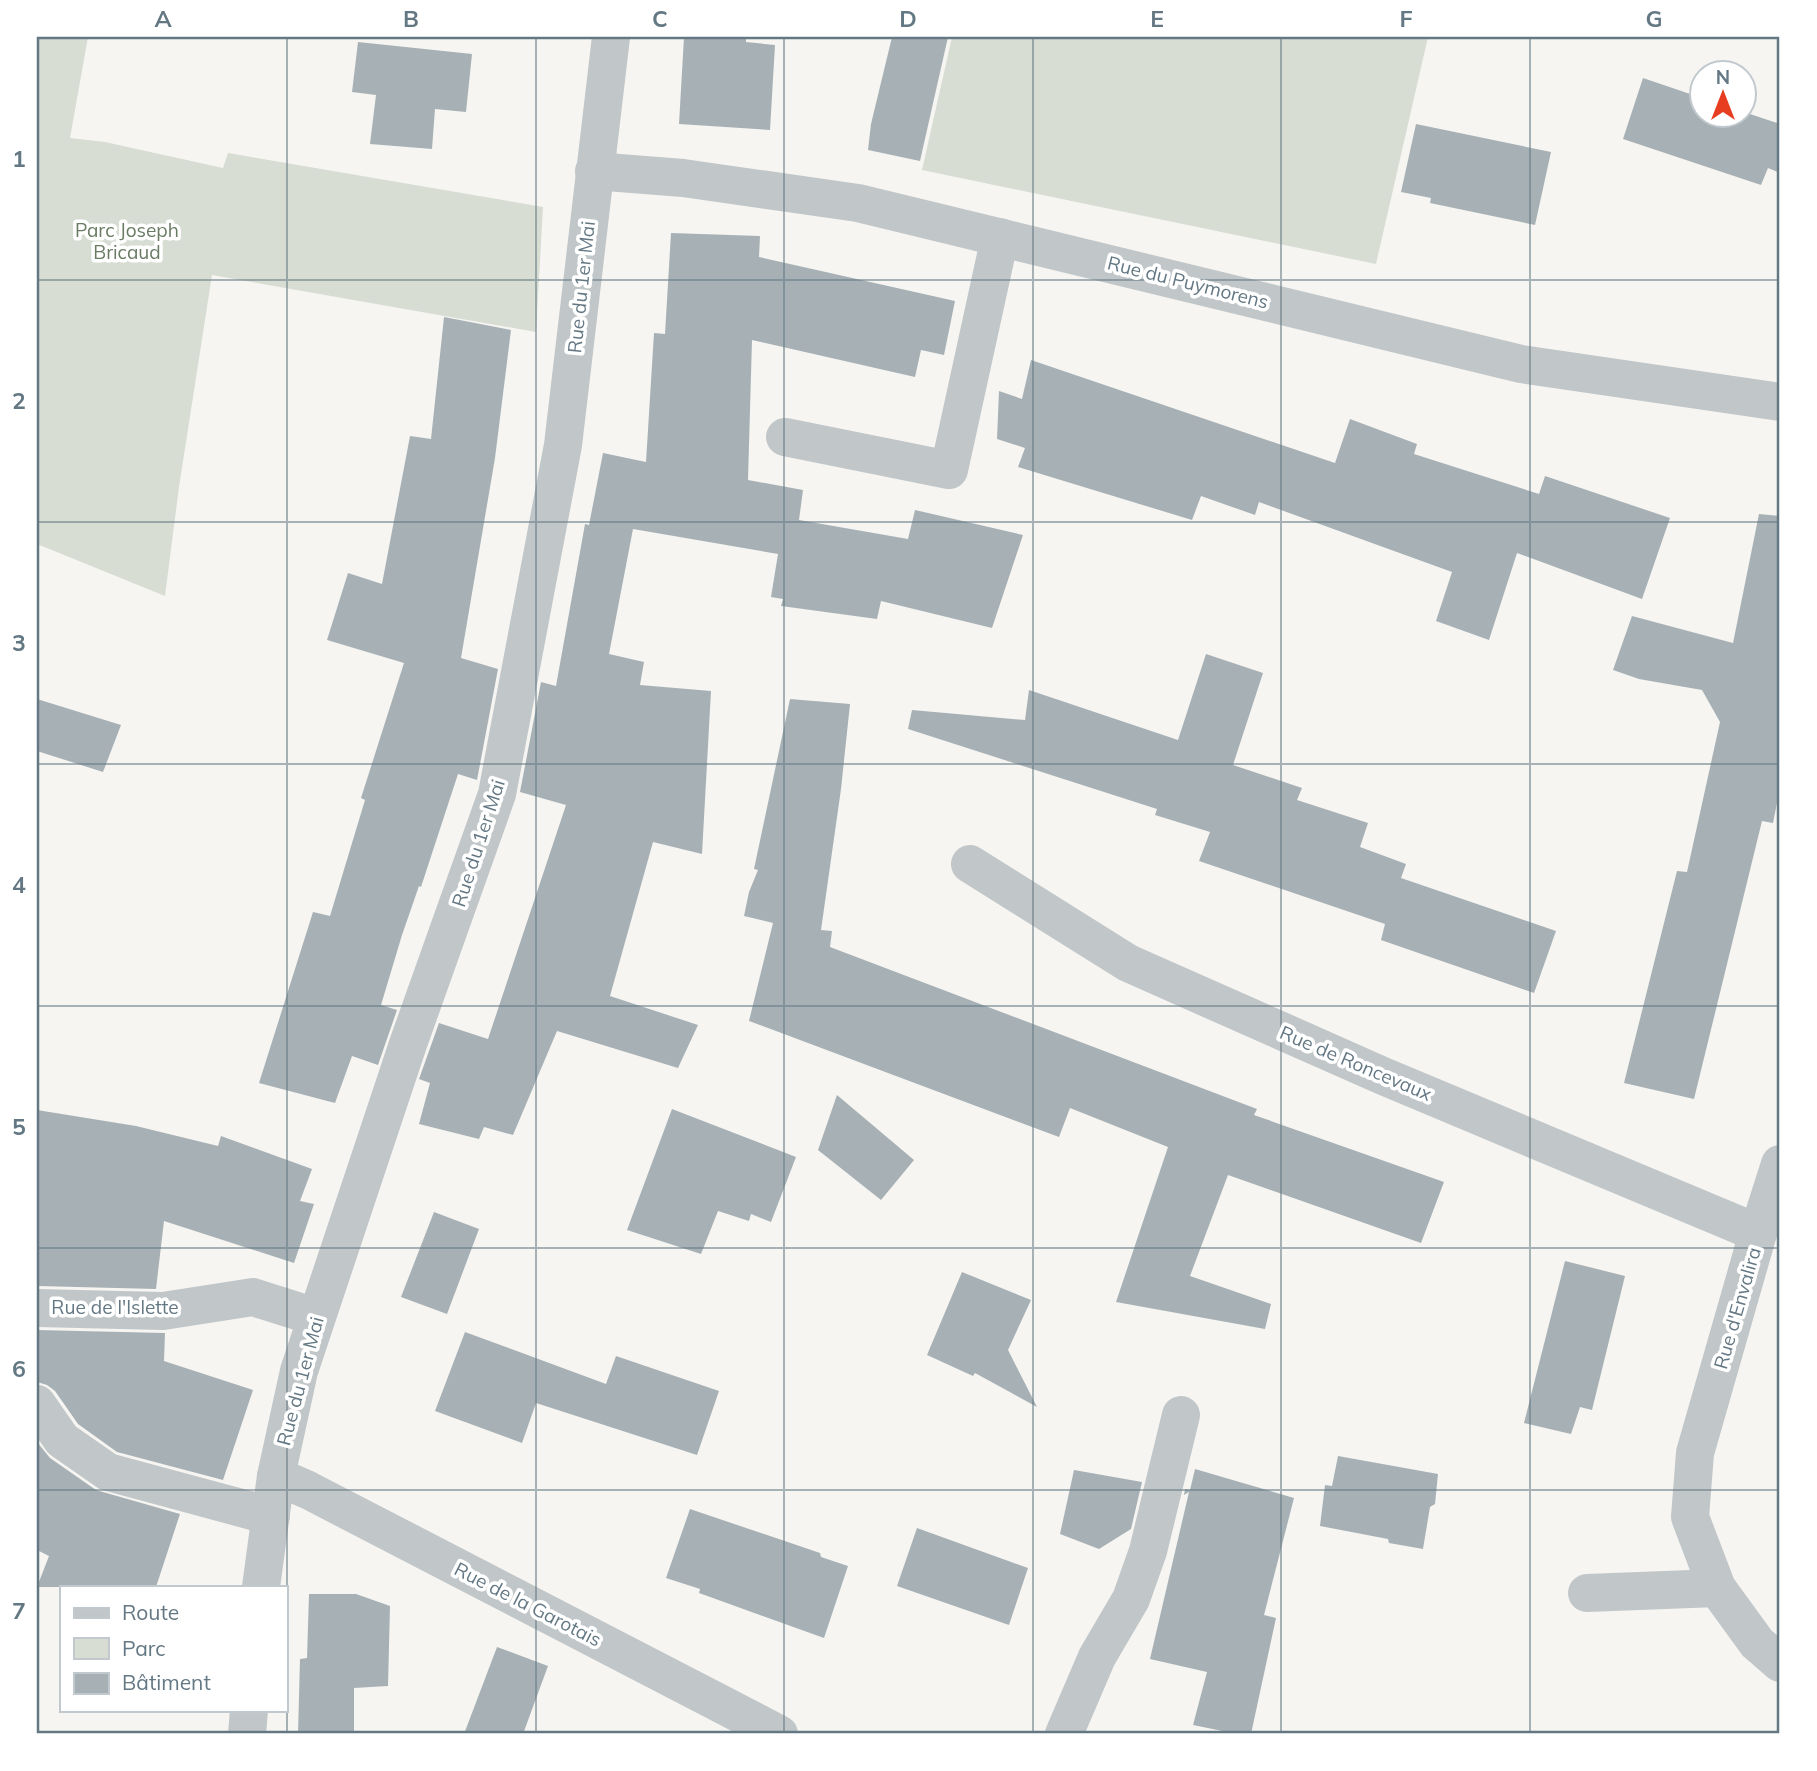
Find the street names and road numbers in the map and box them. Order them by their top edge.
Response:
street label: Rue du 1er Mai [562,220,600,354]
street label: Rue du Puymorens [1105,250,1271,314]
street label: Rue du 1er Mai [446,776,510,910]
street label: Rue de Roncevaux [1276,1020,1436,1106]
street label: Rue d'Envalira [1708,1244,1766,1372]
street label: Rue de l'Islette [51,1295,179,1319]
street label: Rue du 1er Mai [271,1314,329,1448]
street label: Rue de la Garotais [450,1557,606,1651]

